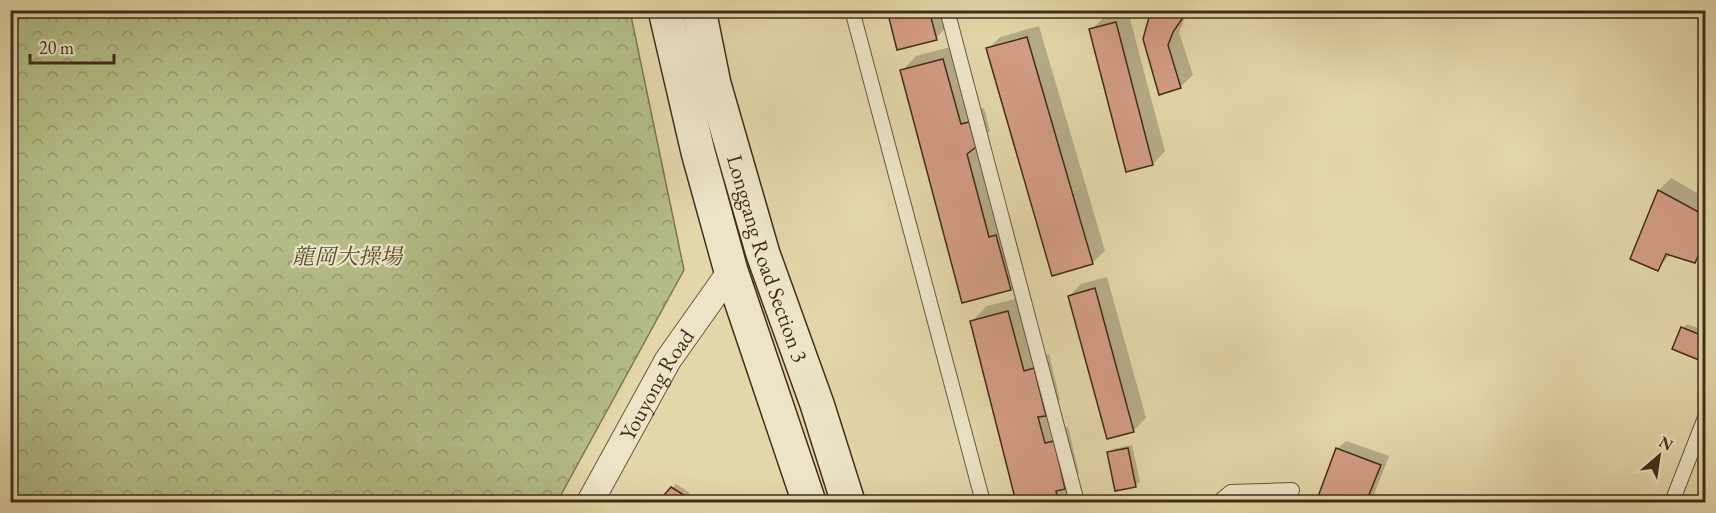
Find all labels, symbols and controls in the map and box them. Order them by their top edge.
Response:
scale bar [30,27,114,65]
text: 20 m [39,36,74,59]
street label: Longgang Road Section 3 [721,151,815,366]
park label: 龍岡大操場 [292,242,404,271]
street label: Youyong Road [612,322,701,445]
north arrow [1629,426,1689,486]
text: N [1655,431,1677,456]

